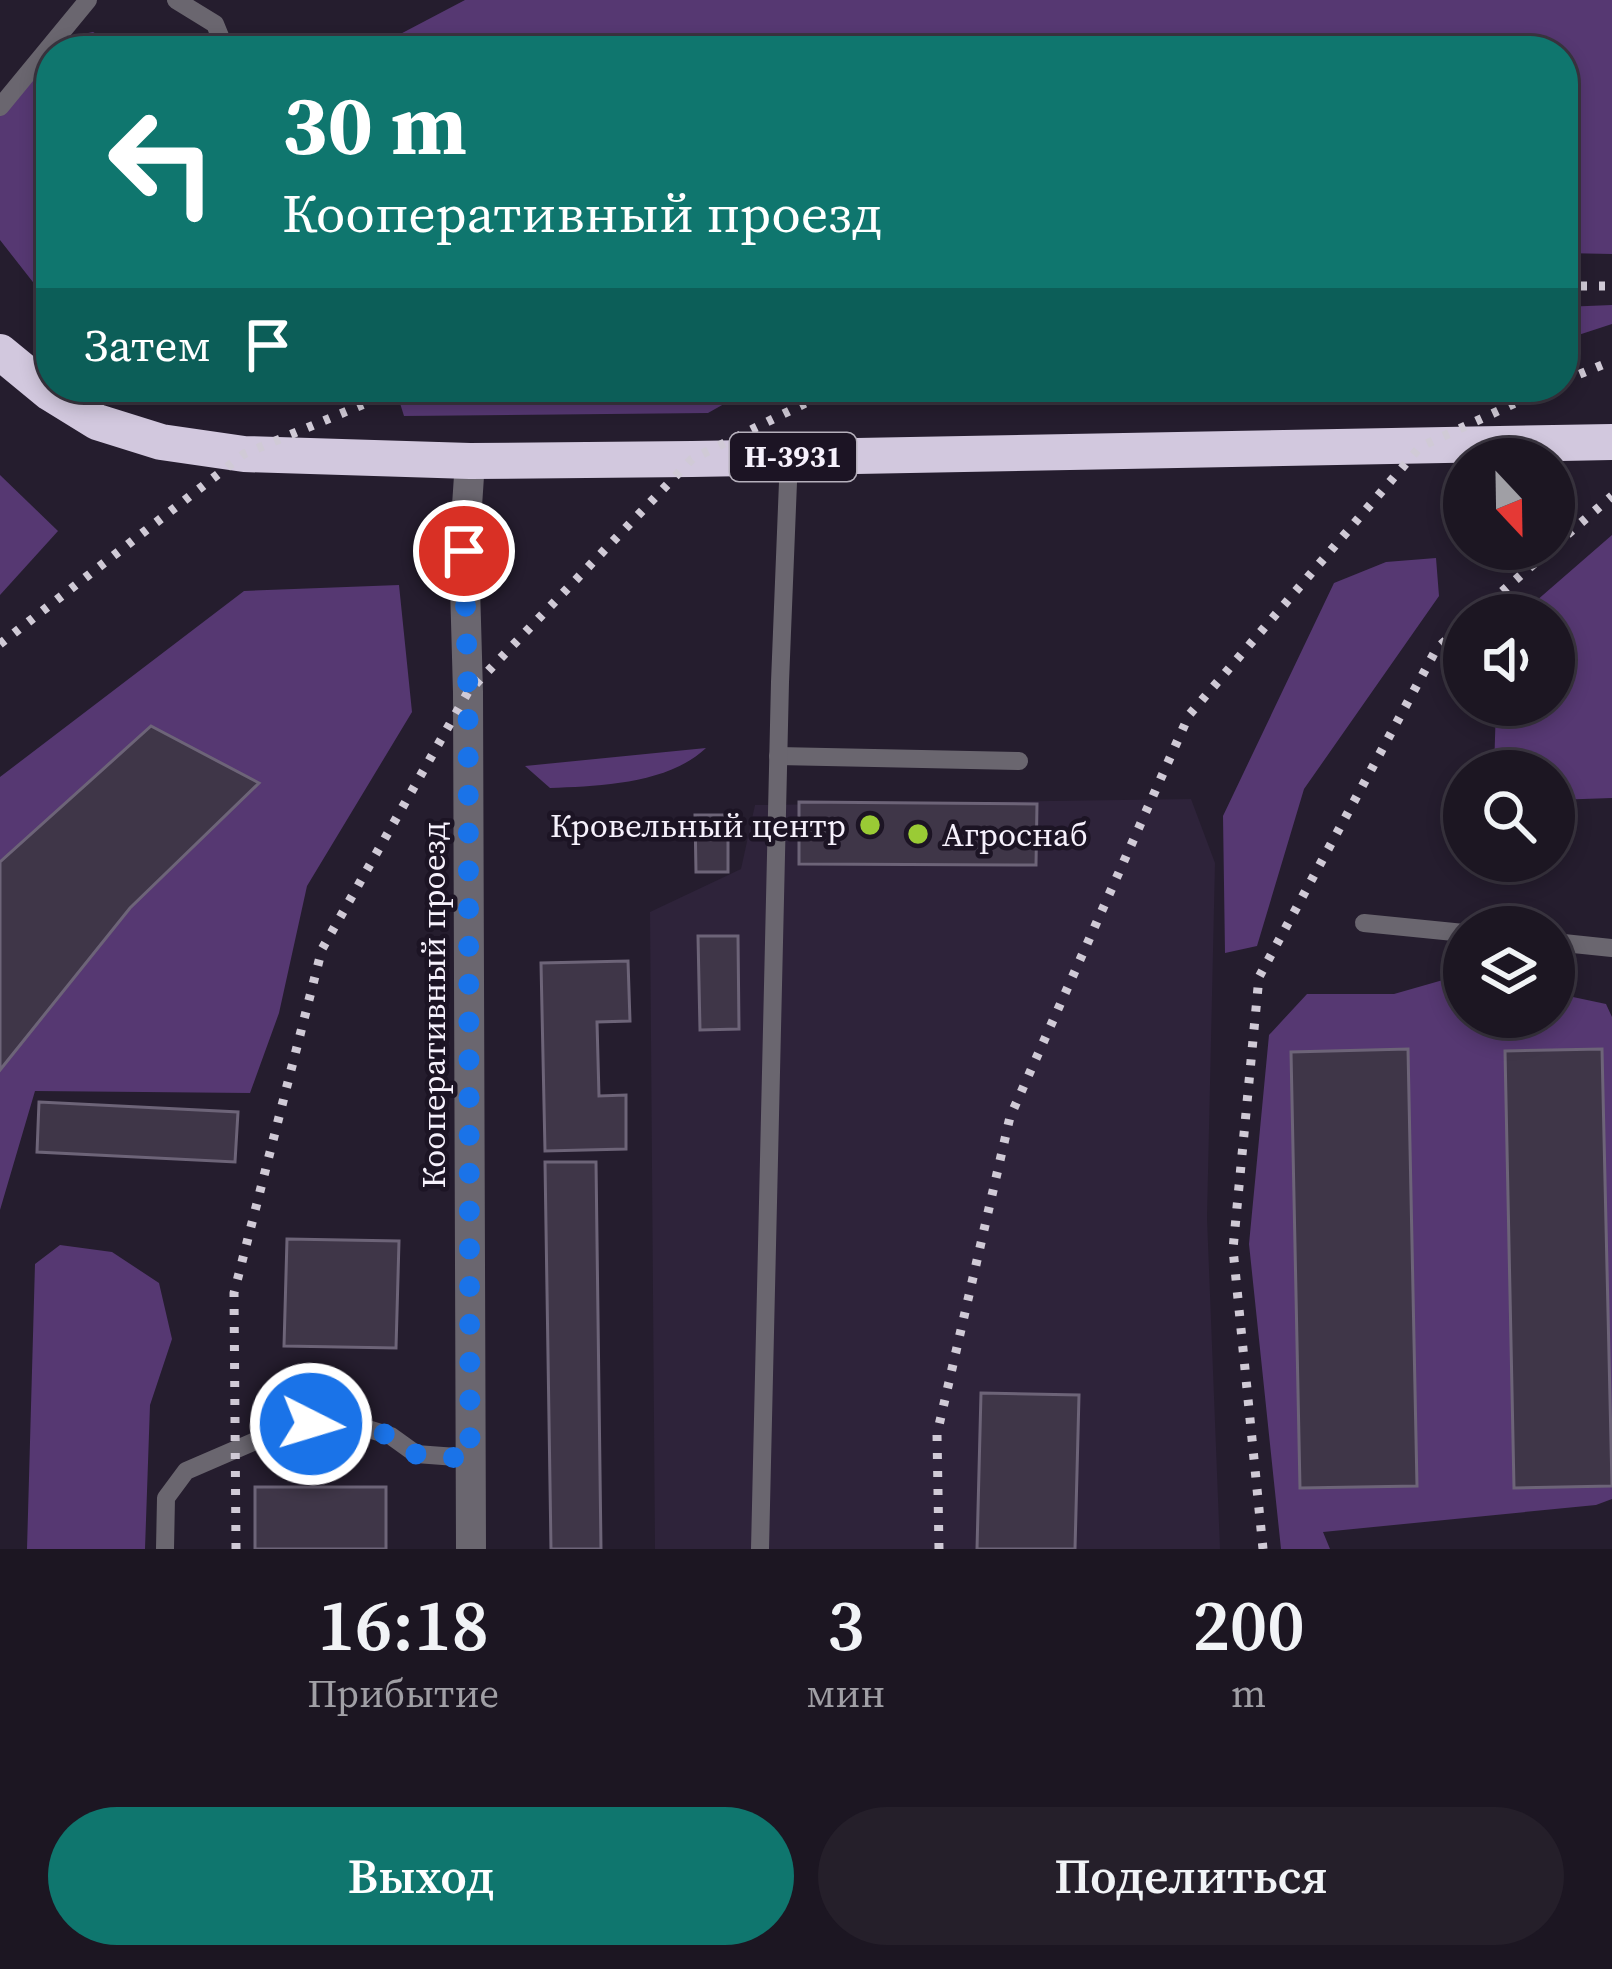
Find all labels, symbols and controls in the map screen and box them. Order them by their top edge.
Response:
text: 30 m [282,67,467,182]
icon: left [84,84,240,240]
text: Кооперативный проезд [282,176,882,250]
icon: arrive [235,312,301,378]
text: Затем [84,314,211,376]
road number: Н-3931 [730,433,856,481]
north arrow [1443,438,1575,570]
map controls [1443,438,1575,1038]
pin [413,500,515,602]
icon: arrive [431,518,497,584]
button: sound [1443,594,1575,726]
button: search [1443,750,1575,882]
place label: Кровельный центр [550,803,846,848]
marker: Кровельный центр [857,812,883,838]
place label: Агроснаб [942,812,1088,857]
marker: Агроснаб [905,821,931,847]
street label: Кооперативный проезд [411,822,456,1188]
button: layers [1443,906,1575,1038]
position arrow [248,1361,374,1487]
text: 16:18 [317,1575,489,1674]
text: 3 [827,1575,864,1674]
text: 200 [1192,1575,1305,1674]
text: Прибытие [307,1667,499,1720]
text: мин [806,1667,885,1720]
text: m [1231,1667,1266,1720]
button: Выход [48,1807,794,1945]
button: Поделиться [818,1807,1564,1945]

